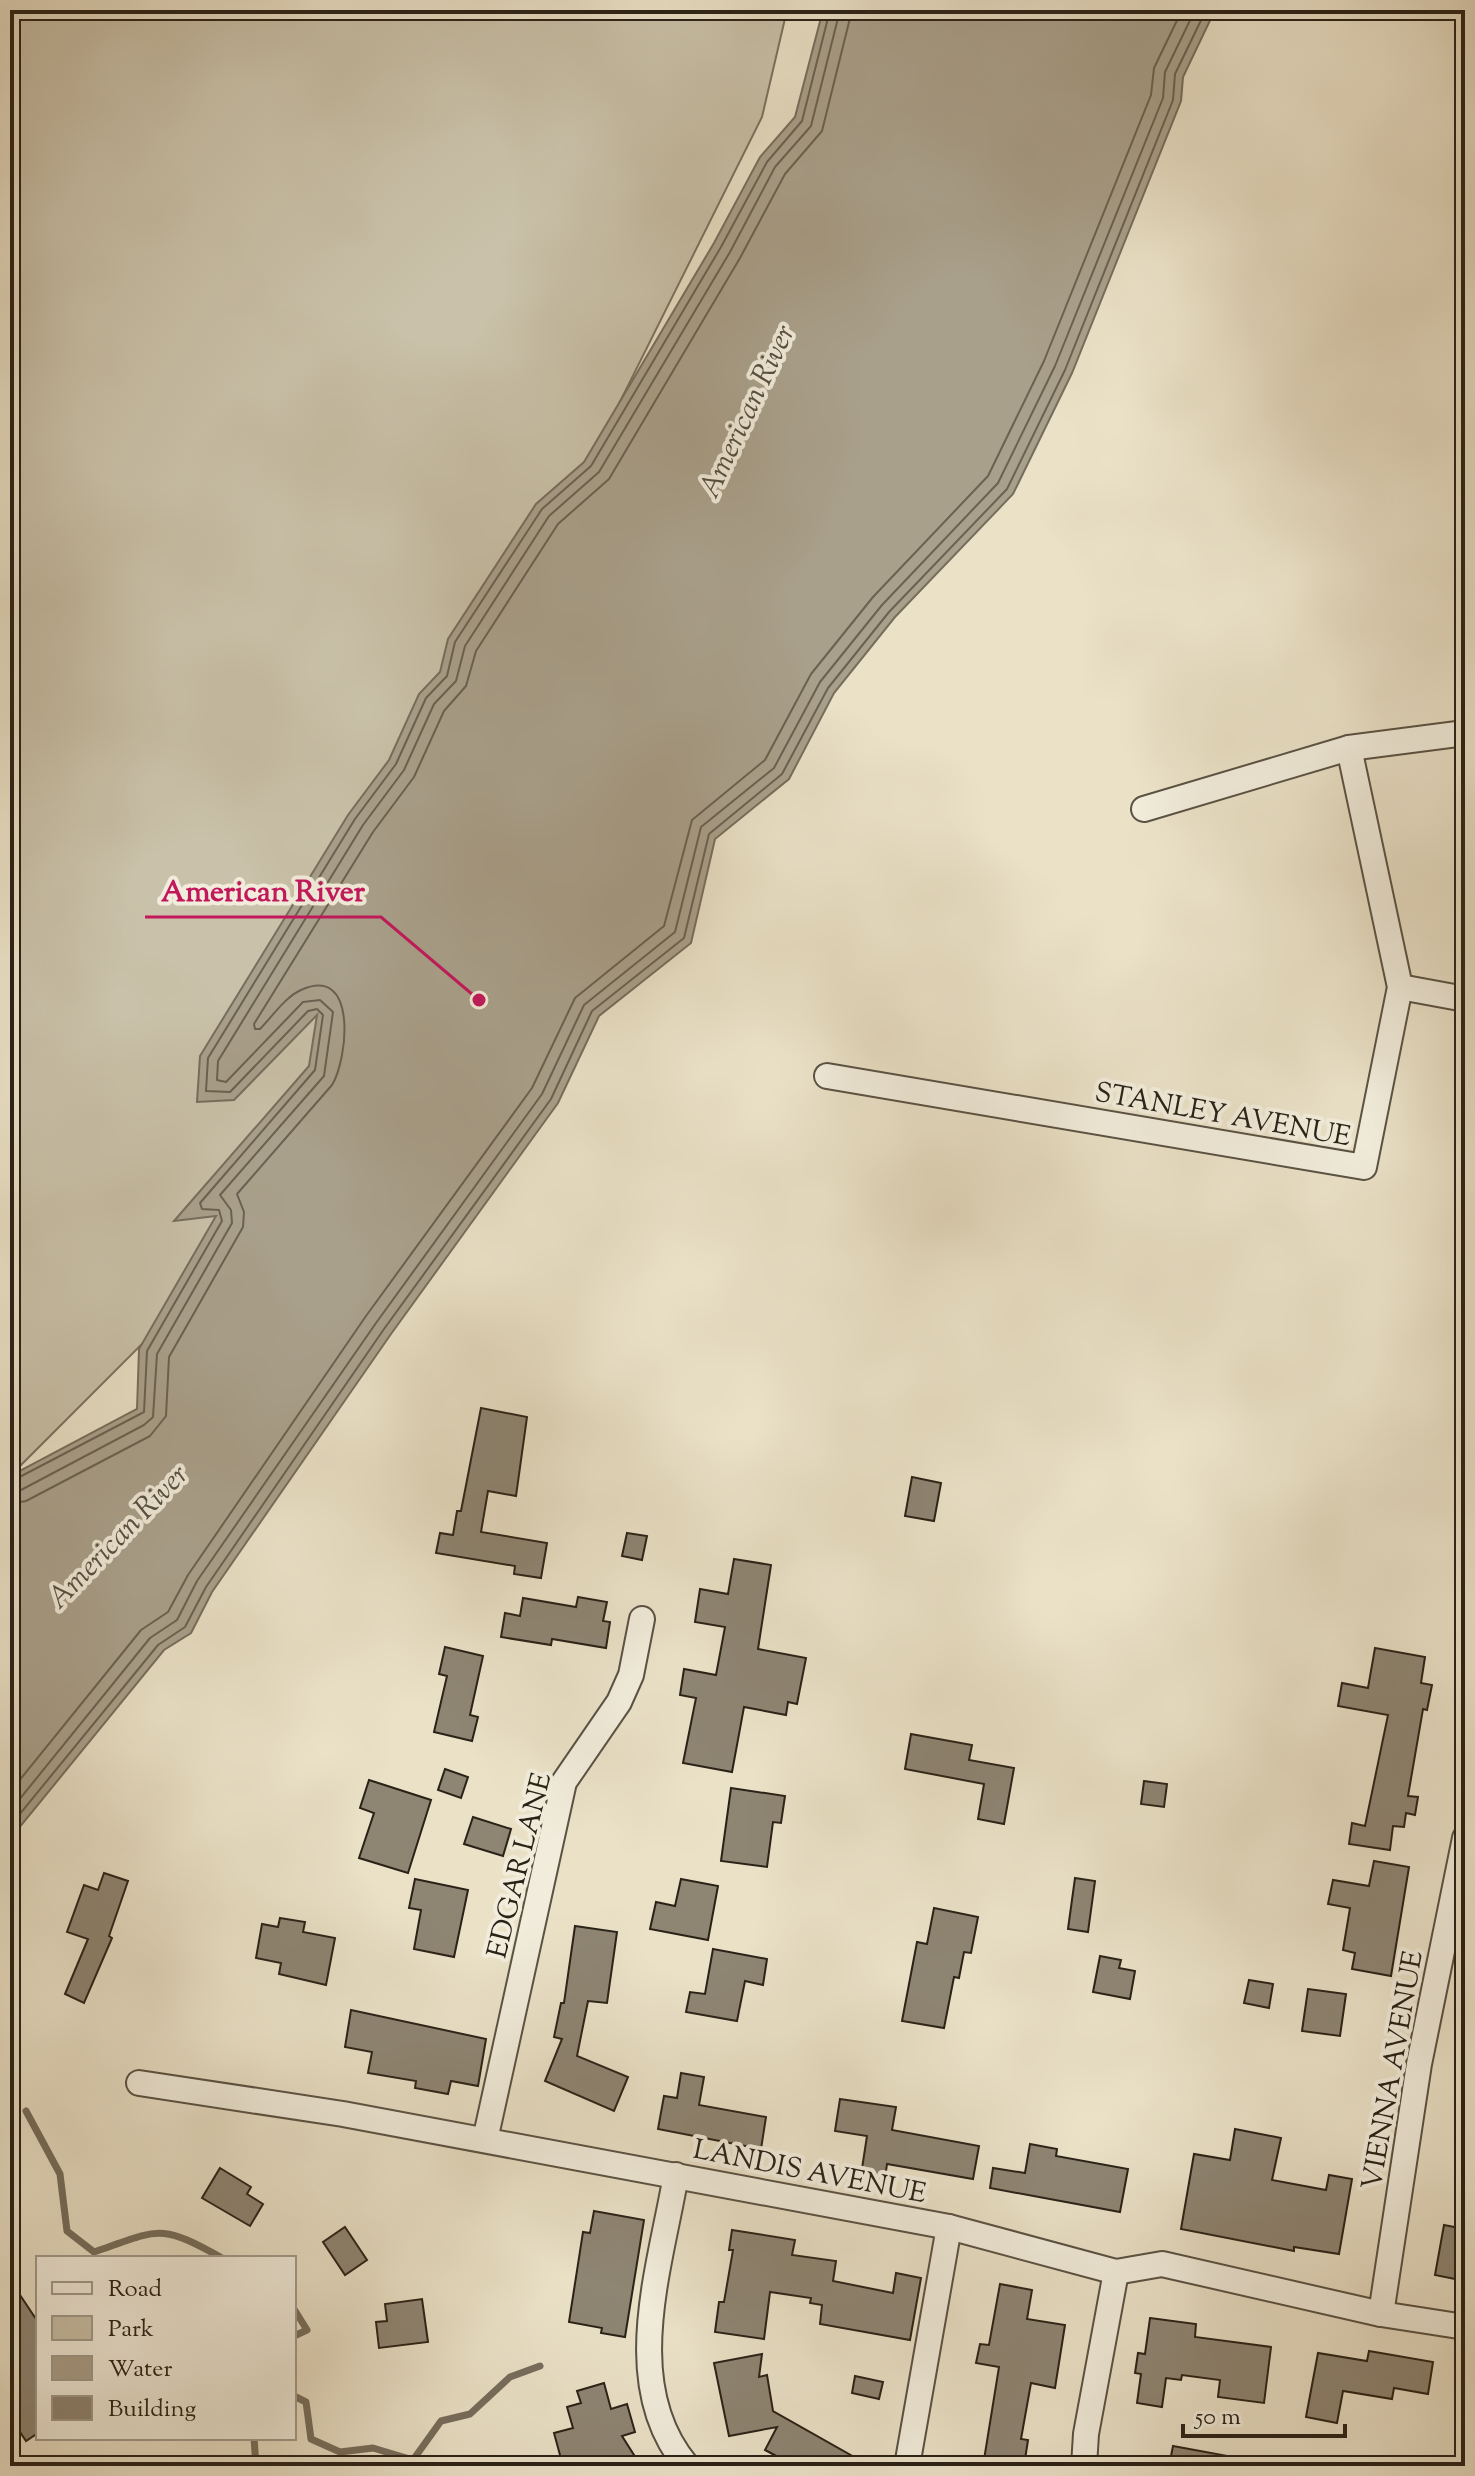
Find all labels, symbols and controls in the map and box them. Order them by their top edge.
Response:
water label: American River [689,318,808,506]
callout: American River [145,863,381,917]
text: American River [161,872,366,915]
street label: STANLEY AVENUE [1091,1074,1354,1158]
water label: American River [38,1455,200,1620]
street label: EDGAR LANE [479,1769,563,1963]
street label: VIENNA AVENUE [1353,1948,1435,2193]
street label: LANDIS AVENUE [690,2131,929,2215]
legend [36,2256,296,2440]
text: Road [108,2273,162,2307]
text: Park [108,2313,154,2347]
text: Water [108,2353,172,2387]
scale bar [1183,2388,1345,2438]
text: Building [108,2393,197,2427]
text: 50 m [1193,2401,1241,2435]

